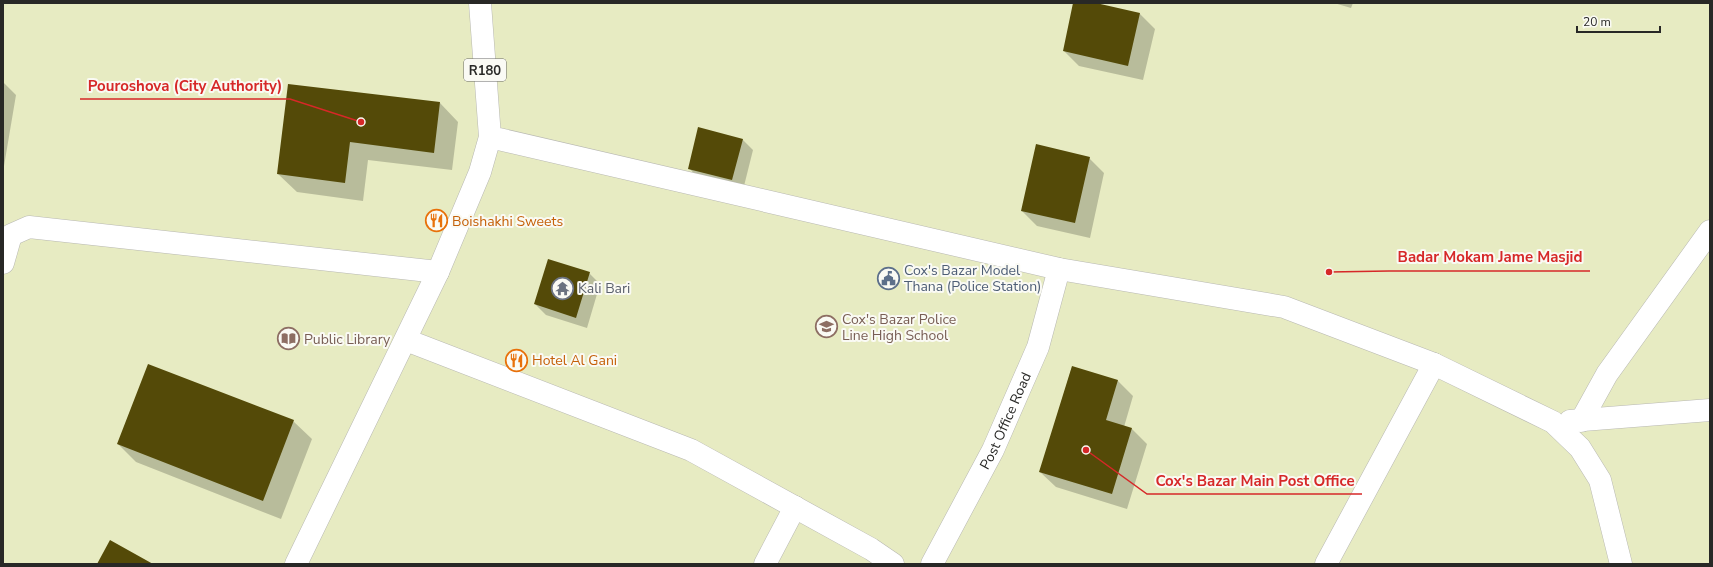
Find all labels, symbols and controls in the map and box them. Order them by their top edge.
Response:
scale bar [1577,8,1660,34]
text: 20 m [1583,14,1611,30]
road number: R180 [464,59,506,81]
callout: Pouroshova (City Authority) [80,72,290,99]
text: Pouroshova (City Authority) [88,76,282,96]
restaurant icon: Boishakhi Sweets [424,208,450,234]
place label: Boishakhi Sweets [452,212,563,231]
callout: Badar Mokam Jame Masjid [1389,244,1590,271]
text: Badar Mokam Jame Masjid [1398,247,1582,267]
place label: Cox's Bazar Model Thana (Police Station) [904,261,1042,296]
public building icon: Cox's Bazar Model Thana (Police Station) [876,265,902,291]
temple icon: Kali Bari [549,275,575,301]
place label: Kali Bari [578,279,630,298]
place label: Cox's Bazar Police Line High School [842,310,956,345]
school or university icon: Cox's Bazar Police Line High School [813,314,839,340]
library icon: Public Library [275,326,301,352]
place label: Public Library [304,330,391,349]
restaurant icon: Hotel Al Gani [504,347,530,373]
place label: Hotel Al Gani [532,351,617,370]
street label: Post Office Road [975,369,1036,473]
callout: Cox's Bazar Main Post Office [1147,467,1362,494]
text: Cox's Bazar Main Post Office [1155,471,1355,491]

